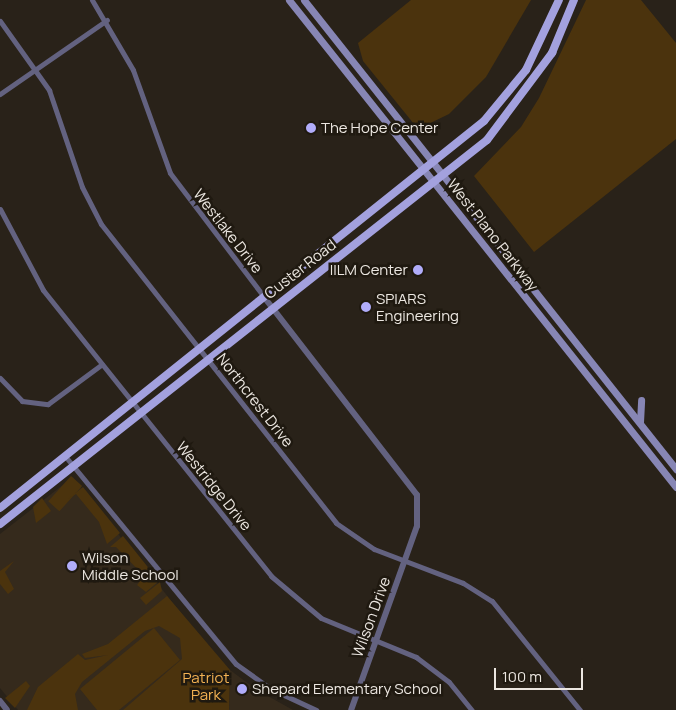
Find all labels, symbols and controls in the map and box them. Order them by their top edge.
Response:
place label: The Hope Center [321,119,438,137]
marker: The Hope Center [305,122,317,134]
street label: West Plano Parkway [444,175,542,295]
street label: Westlake Drive [190,185,266,277]
street label: Custer Road [261,235,339,303]
place label: IILM Center [330,261,408,279]
marker: IILM Center [412,264,424,276]
place label: SPIARS Engineering [376,289,459,324]
marker: SPIARS Engineering [360,301,372,313]
street label: Northcrest Drive [213,350,297,450]
street label: Westridge Drive [173,438,255,534]
place label: Wilson Middle School [82,548,179,583]
marker: Wilson Middle School [66,560,78,572]
street label: Wilson Drive [348,574,394,660]
scale bar [496,658,585,690]
text: 100 m [502,666,542,687]
park label: Patriot Park [183,668,229,703]
place label: Shepard Elementary School [252,680,442,698]
marker: Shepard Elementary School [236,683,248,695]

